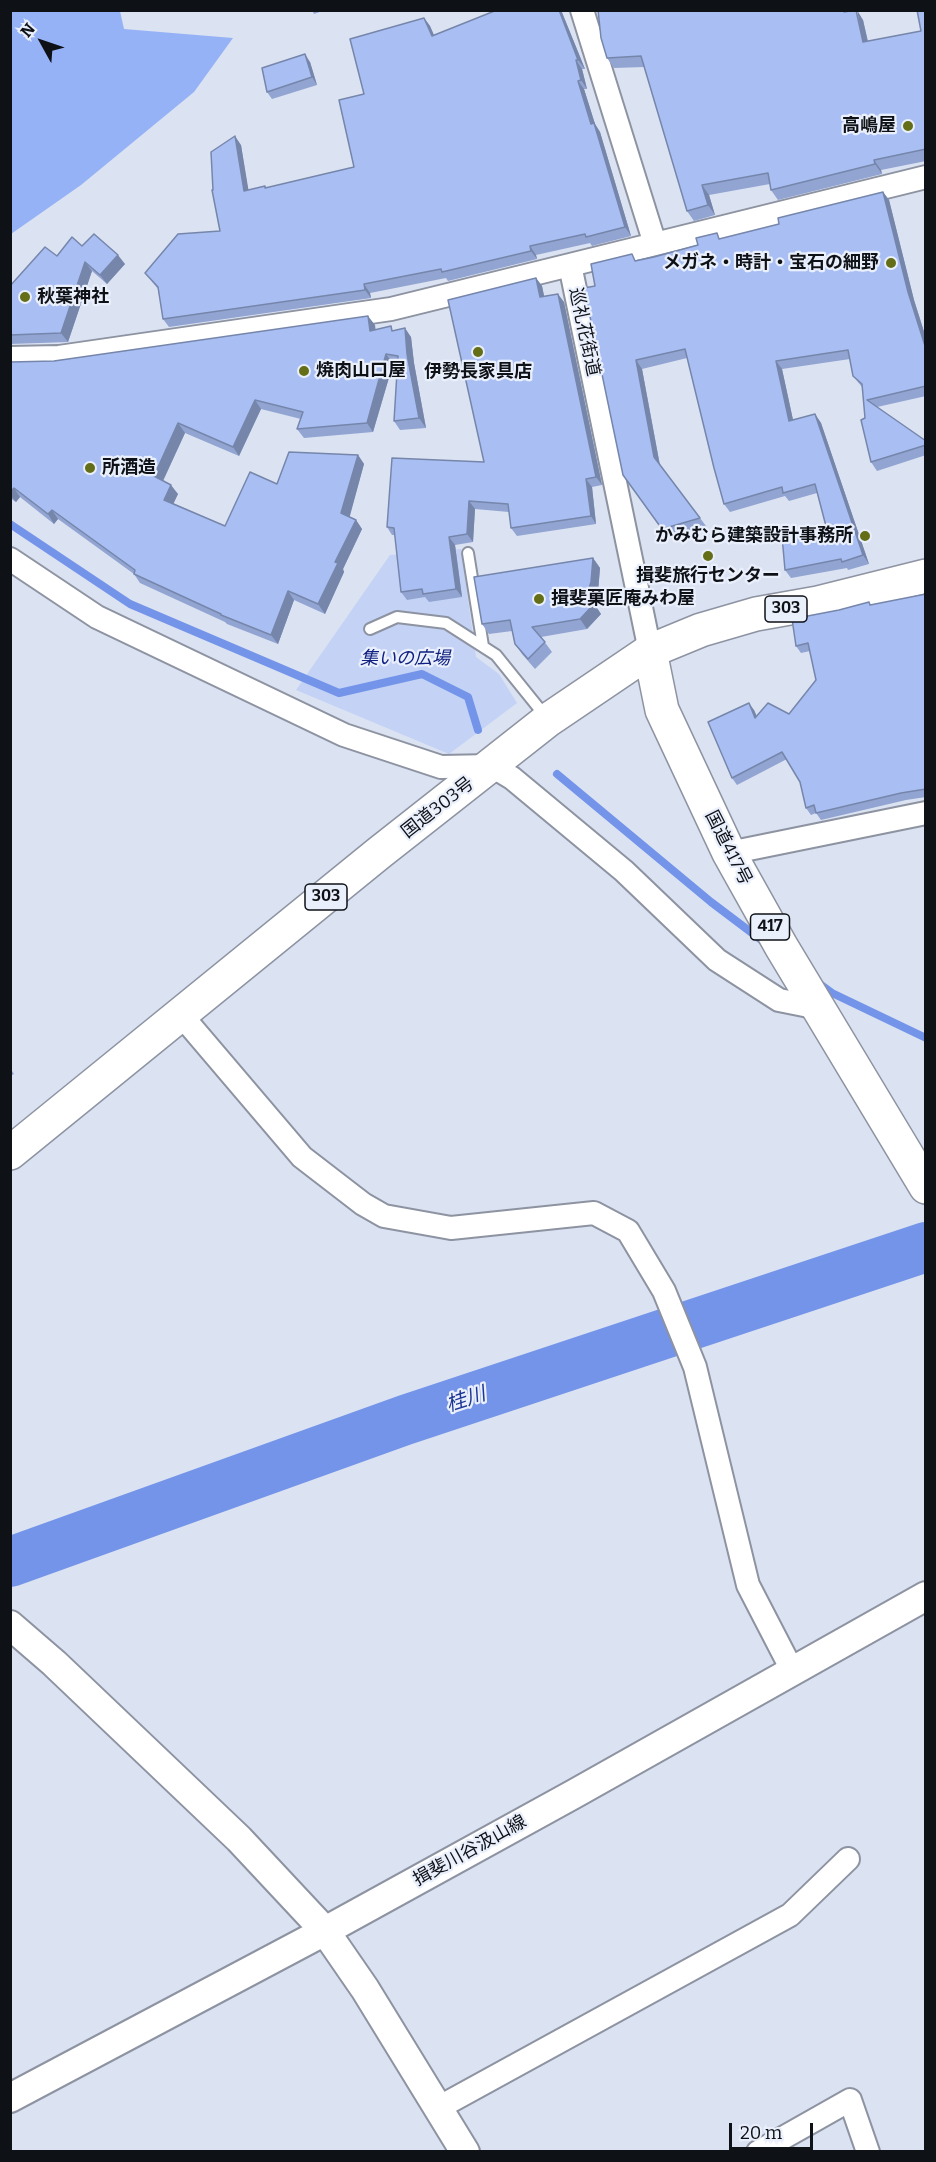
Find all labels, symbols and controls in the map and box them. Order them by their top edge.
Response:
north arrow [12,12,72,72]
text: N [17,19,39,41]
place label: 高嶋屋 [842,115,896,137]
marker: 高嶋屋 [901,119,915,133]
place label: メガネ・時計・宝石の細野 [663,252,879,274]
marker: メガネ・時計・宝石の細野 [884,256,898,270]
place label: 秋葉神社 [37,286,109,308]
street label: 巡礼花街道 [564,286,604,378]
marker: 秋葉神社 [18,290,32,304]
marker: 伊勢長家具店 [471,345,485,359]
place label: 焼肉山口屋 [316,360,406,382]
place label: 伊勢長家具店 [424,361,532,383]
marker: 焼肉山口屋 [297,364,311,378]
place label: 所酒造 [102,457,156,479]
marker: 所酒造 [83,461,97,475]
place label: かみむら建築設計事務所 [655,525,853,547]
marker: かみむら建築設計事務所 [858,529,872,543]
marker: 揖斐旅行センター [701,549,715,563]
place label: 揖斐旅行センター [636,565,780,587]
place label: 揖斐菓匠庵みわ屋 [551,588,695,610]
marker: 揖斐菓匠庵みわ屋 [532,592,546,606]
road number: 303 [765,596,807,622]
park label: 集いの広場 [360,648,450,670]
street label: 国道303号 [397,773,479,843]
street label: 国道417号 [700,807,756,889]
road number: 303 [305,884,347,910]
road number: 417 [750,914,790,940]
water label: 桂川 [443,1382,489,1418]
street label: 揖斐川谷汲山線 [410,1811,530,1891]
scale bar [732,2111,816,2149]
text: 20 m [740,2122,782,2144]

